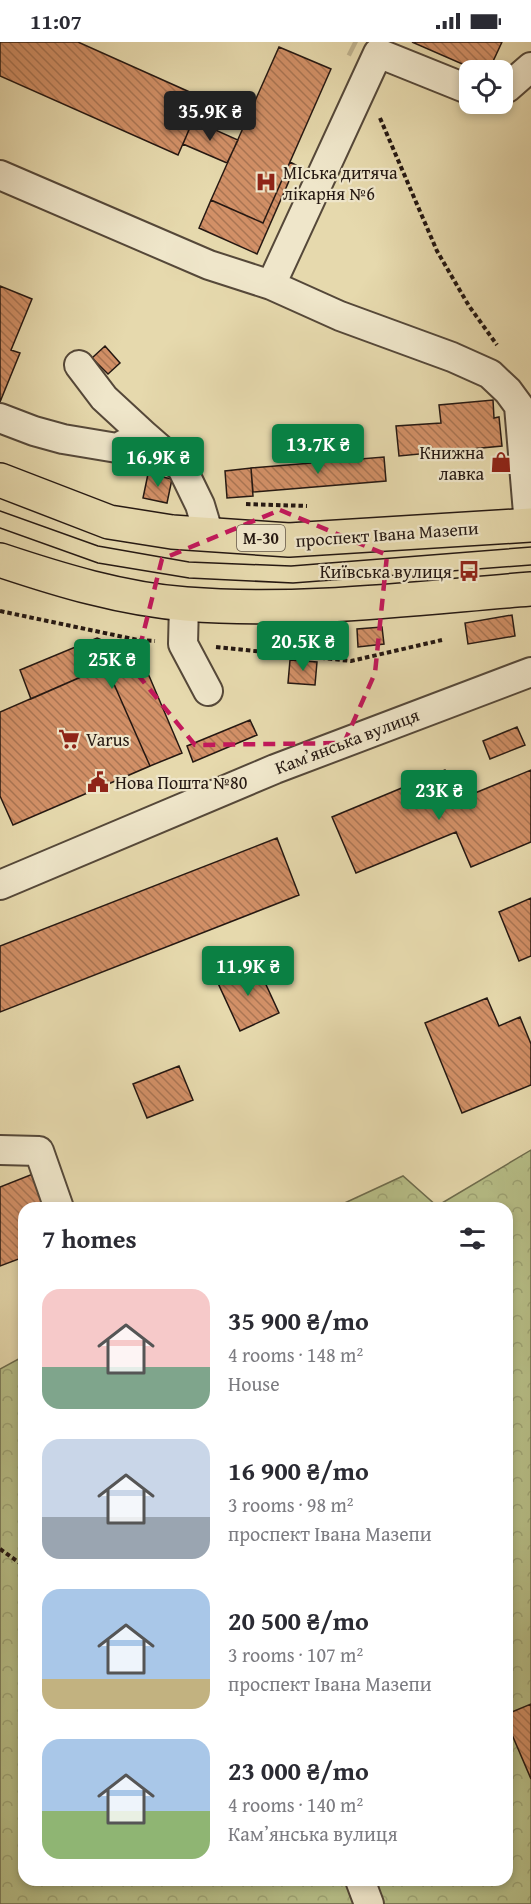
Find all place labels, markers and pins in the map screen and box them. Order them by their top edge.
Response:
pin: 35.9K ₴ [155,91,265,142]
place label: МІська дитяча лікарня №6 [283,159,398,207]
hospital icon: МІська дитяча лікарня №6 [254,170,278,194]
pin: 13.7K ₴ [263,424,373,475]
pin: 16.9K ₴ [103,437,213,488]
place label: Книжна лавка [420,439,484,487]
shop icon: Книжна лавка [489,450,513,474]
place label: Київська вулиця [320,558,452,585]
bus stop icon: Київська вулиця [457,559,481,583]
pin: 20.5K ₴ [248,621,358,672]
pin: 25K ₴ [70,639,154,690]
place label: Varus [86,726,130,753]
supermarket icon: Varus [57,727,81,751]
place label: Нова Пошта №80 [115,769,248,796]
public building icon: Нова Пошта №80 [86,770,110,794]
pin: 23K ₴ [397,770,481,821]
pin: 11.9K ₴ [193,946,303,997]

